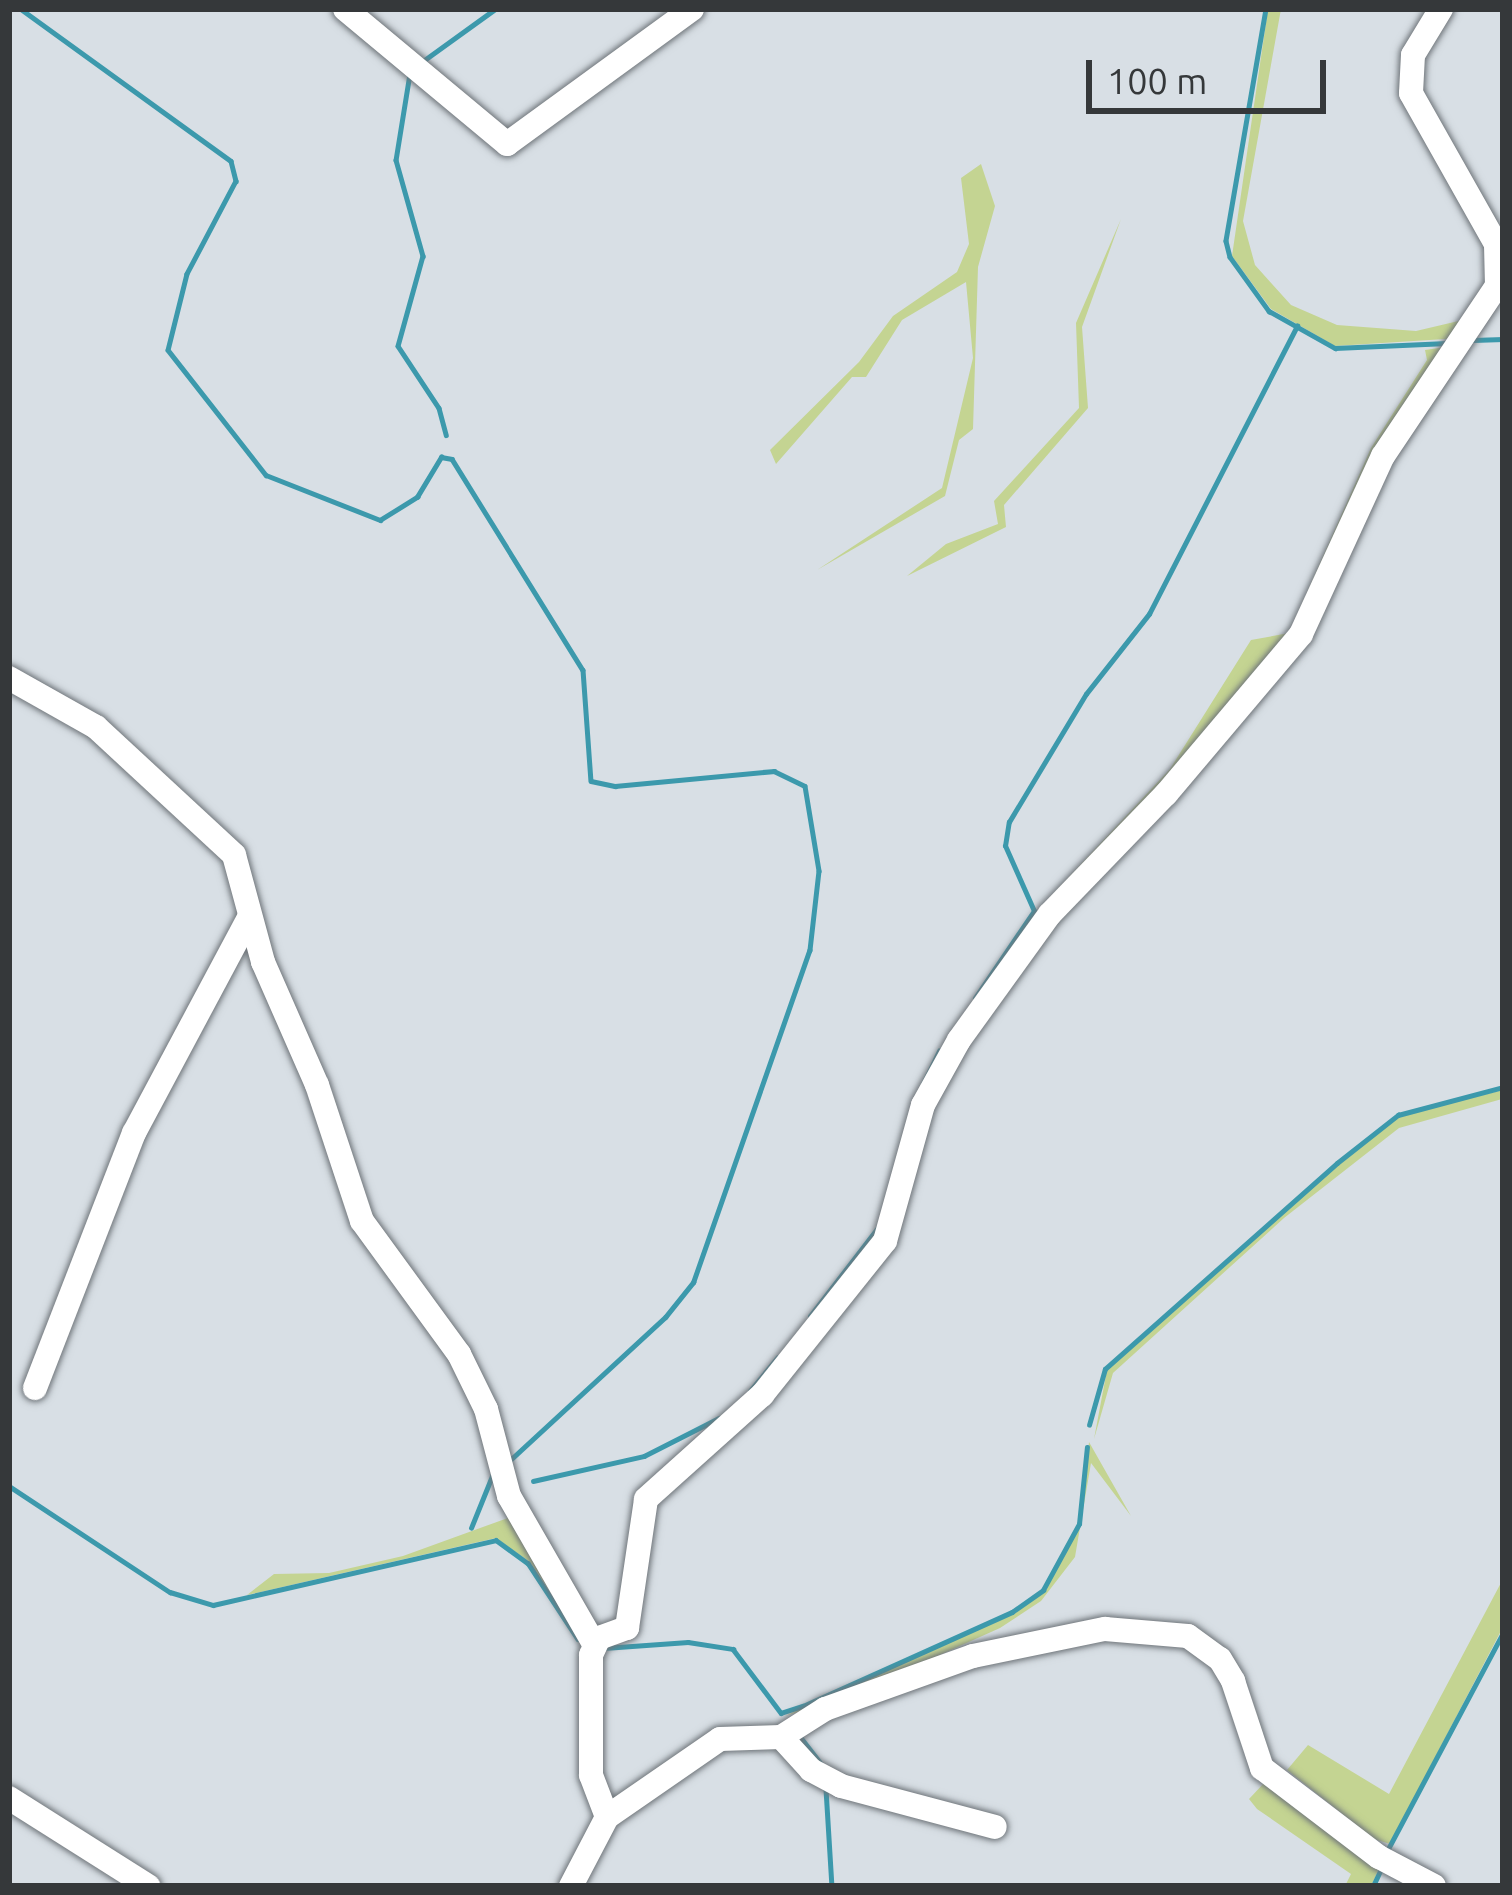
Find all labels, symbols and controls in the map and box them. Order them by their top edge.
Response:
scale bar [1092,36,1332,110]
text: 100 m [1107,60,1207,101]

